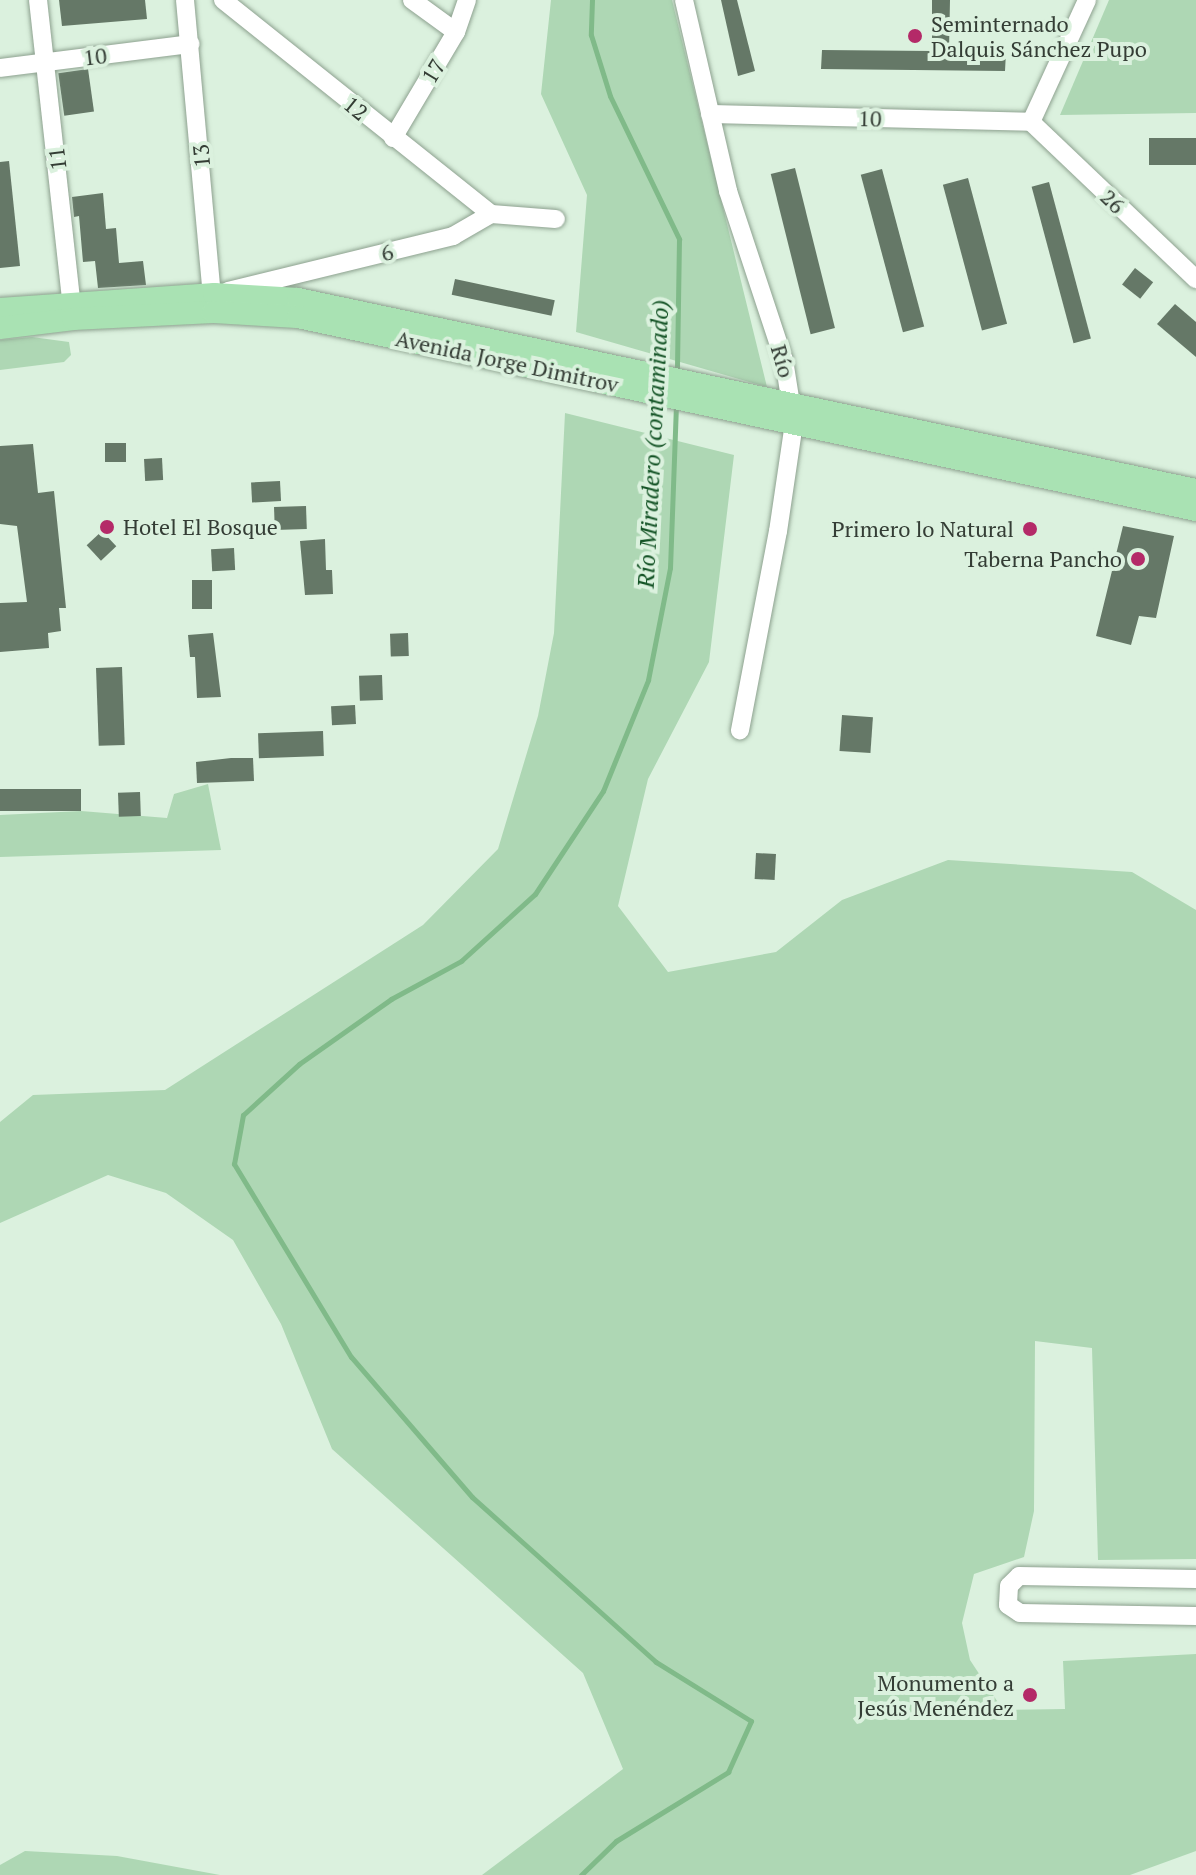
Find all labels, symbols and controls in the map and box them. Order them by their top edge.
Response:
place label: Seminternado Dalquis Sánchez Pupo [931,10,1147,62]
marker: Seminternado Dalquis Sánchez Pupo [906,27,924,45]
street label: 10 [82,41,108,71]
street label: 17 [416,54,450,88]
street label: 12 [339,90,373,126]
street label: 10 [858,105,882,131]
street label: 13 [187,143,215,169]
street label: 11 [42,146,72,172]
street label: 26 [1095,183,1131,219]
street label: 6 [378,238,396,266]
water label: Río Miradero (contaminado) [631,299,675,589]
street label: Avenida Jorge Dimitrov [393,324,621,398]
street label: Río [766,342,800,380]
place label: Hotel El Bosque [123,514,278,540]
place label: Primero lo Natural [832,516,1014,542]
marker: Hotel El Bosque [98,518,116,536]
marker: Primero lo Natural [1021,520,1039,538]
place label: Taberna Pancho [964,546,1122,572]
marker: Taberna Pancho [1129,550,1147,568]
place label: Monumento a Jesús Menéndez [857,1669,1014,1720]
marker: Monumento a Jesús Menéndez [1021,1686,1039,1704]

